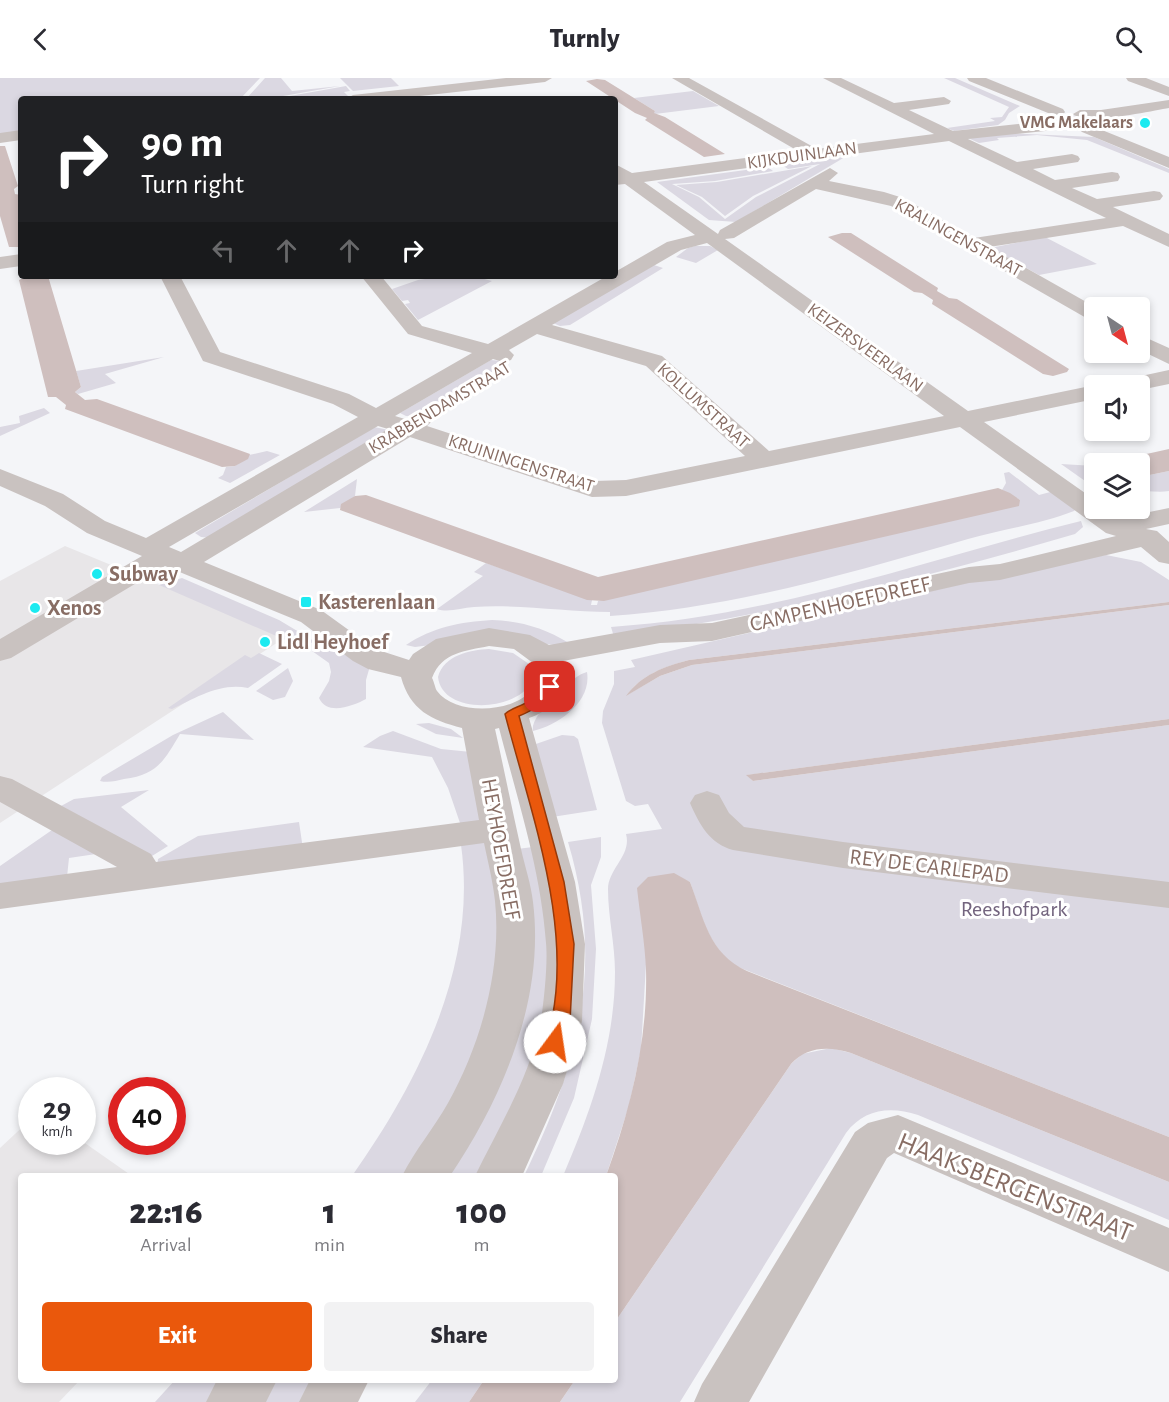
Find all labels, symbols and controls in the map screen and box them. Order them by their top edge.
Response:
icon: back [24,23,57,56]
icon: search [1112,23,1145,56]
text: Turnly [549,25,620,52]
place label: VMG Makelaars [1020,114,1133,132]
marker: VMG Makelaars [1138,116,1152,130]
icon: right [42,120,120,198]
text: 90 m [141,122,223,164]
street label: KIJKDUINLAAN [746,139,858,173]
text: Turn right [141,171,244,198]
street label: KRALINGENSTRAAT [892,196,1025,280]
icon: left [207,234,240,267]
icon: ahead [270,234,303,267]
icon: ahead [333,234,366,267]
icon: right [396,234,429,267]
north arrow [1084,297,1150,363]
map controls [1084,297,1150,519]
street label: KEIZERSVEERLAAN [804,300,926,396]
street label: KRABBENDAMSTRAAT [366,358,514,457]
street label: KOLLUMSTRAAT [654,360,753,452]
button: sound [1084,375,1150,441]
street label: KRUININGENSTRAAT [446,432,596,496]
button: layers [1084,453,1150,519]
place label: Subway [109,563,178,586]
marker: Subway [90,567,104,581]
street label: CAMPENHOEFDREEF [748,572,933,635]
place label: Kasterenlaan [318,591,435,613]
marker: Kasterenlaan [299,595,313,609]
place label: Xenos [47,597,102,619]
marker: Xenos [28,601,42,615]
place label: Lidl Heyhoef [277,631,390,654]
marker: Lidl Heyhoef [258,635,272,649]
pin [524,661,575,712]
icon: arrive [533,670,566,703]
street label: HEYHOEFDREEF [478,777,524,922]
street label: REY DE CARLEPAD [848,845,1010,887]
park label: Reeshofpark [961,898,1067,920]
position arrow [523,1010,587,1074]
speed limit sign: 40 [108,1077,186,1155]
text: 29 [43,1094,71,1124]
text: km/h [42,1124,72,1139]
street label: HAAKSBERGENSTRAAT [894,1128,1136,1246]
text: 22:16 [129,1194,203,1230]
text: 1 [323,1194,336,1230]
text: 100 [456,1194,507,1230]
text: Arrival [140,1235,192,1255]
text: min [314,1235,345,1255]
text: m [474,1235,490,1255]
button: Exit [42,1302,312,1371]
button: Share [324,1302,594,1371]

